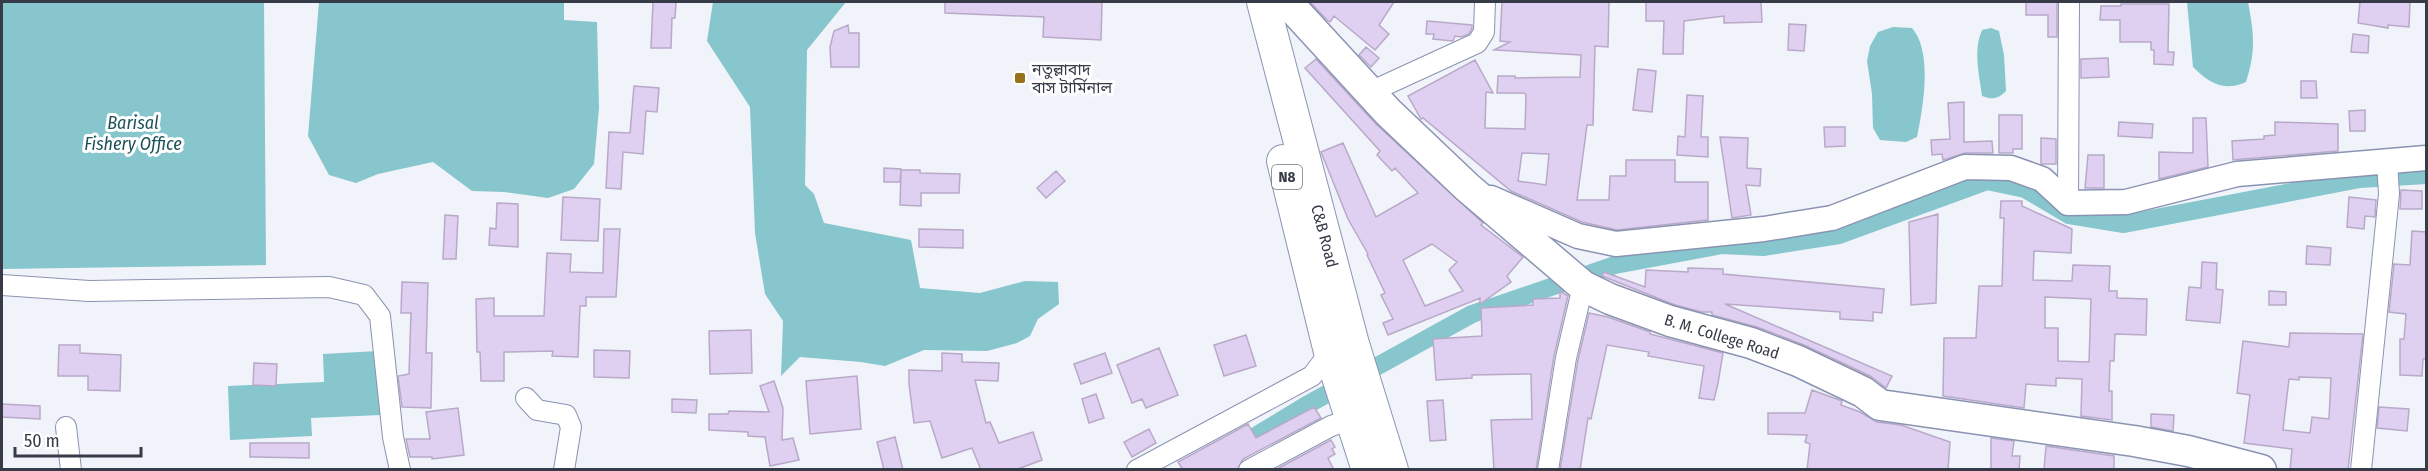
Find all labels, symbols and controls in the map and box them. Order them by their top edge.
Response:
place label: নতুল্লাবাদ বাস টার্মিনাল [1031,60,1112,97]
marker: নতুল্লাবাদ বাস টার্মিনাল [1013,71,1027,85]
water label: Barisal Fishery Office [84,112,182,155]
road number: N8 [1272,165,1302,189]
street label: C&B Road [1307,203,1342,270]
street label: B. M. College Road [1662,310,1782,363]
scale bar [15,420,141,458]
text: 50 m [24,430,60,452]

